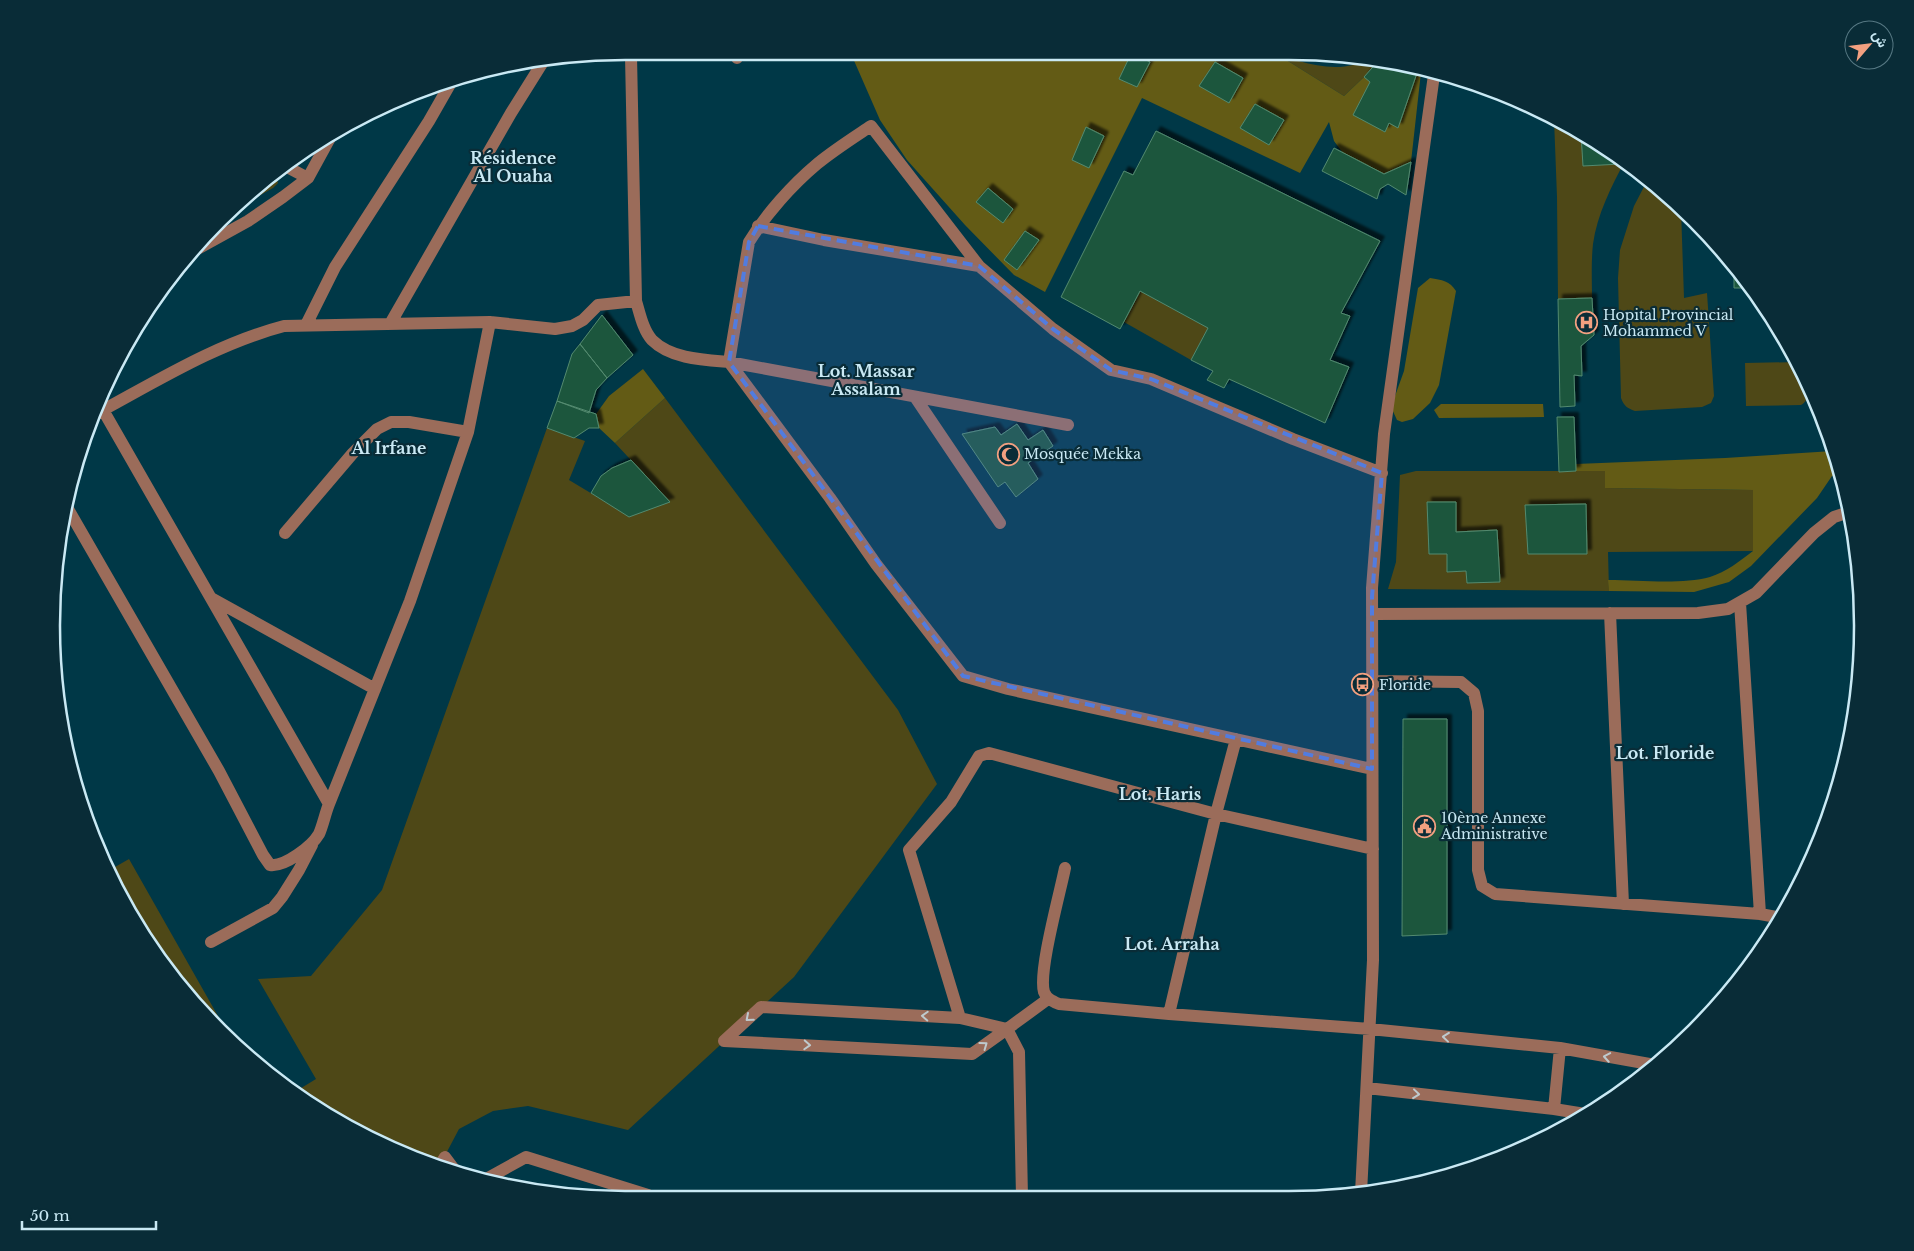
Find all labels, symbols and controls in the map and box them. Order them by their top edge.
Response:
north arrow [1844,20,1894,70]
text: ش [1869,27,1892,51]
district label: Résidence Al Ouaha [470,148,556,186]
place label: Hopital Provincial Mohammed V [1603,306,1734,340]
hospital icon: Hopital Provincial Mohammed V [1575,311,1599,335]
district label: Lot. Massar Assalam [818,361,914,399]
district label: Al Irfane [351,438,426,458]
mosque icon: Mosquée Mekka [996,442,1020,466]
place label: Mosquée Mekka [1024,445,1141,463]
bus stop icon: Floride [1351,673,1375,697]
place label: Floride [1379,676,1431,694]
district label: Lot. Floride [1616,743,1714,763]
district label: Lot. Haris [1119,784,1201,804]
place label: 10ème Annexe Administrative [1440,809,1548,843]
public building icon: 10ème Annexe Administrative [1413,814,1437,838]
district label: Lot. Arraha [1124,934,1220,954]
one-way arrow [920,1010,928,1021]
one-way arrow [745,1013,754,1022]
one-way arrow [1441,1032,1449,1043]
one-way arrow [804,1040,812,1051]
one-way arrow [978,1042,988,1051]
one-way arrow [1603,1052,1611,1062]
one-way arrow [1412,1088,1420,1099]
scale bar [22,1198,156,1230]
text: 50 m [30,1206,70,1225]

